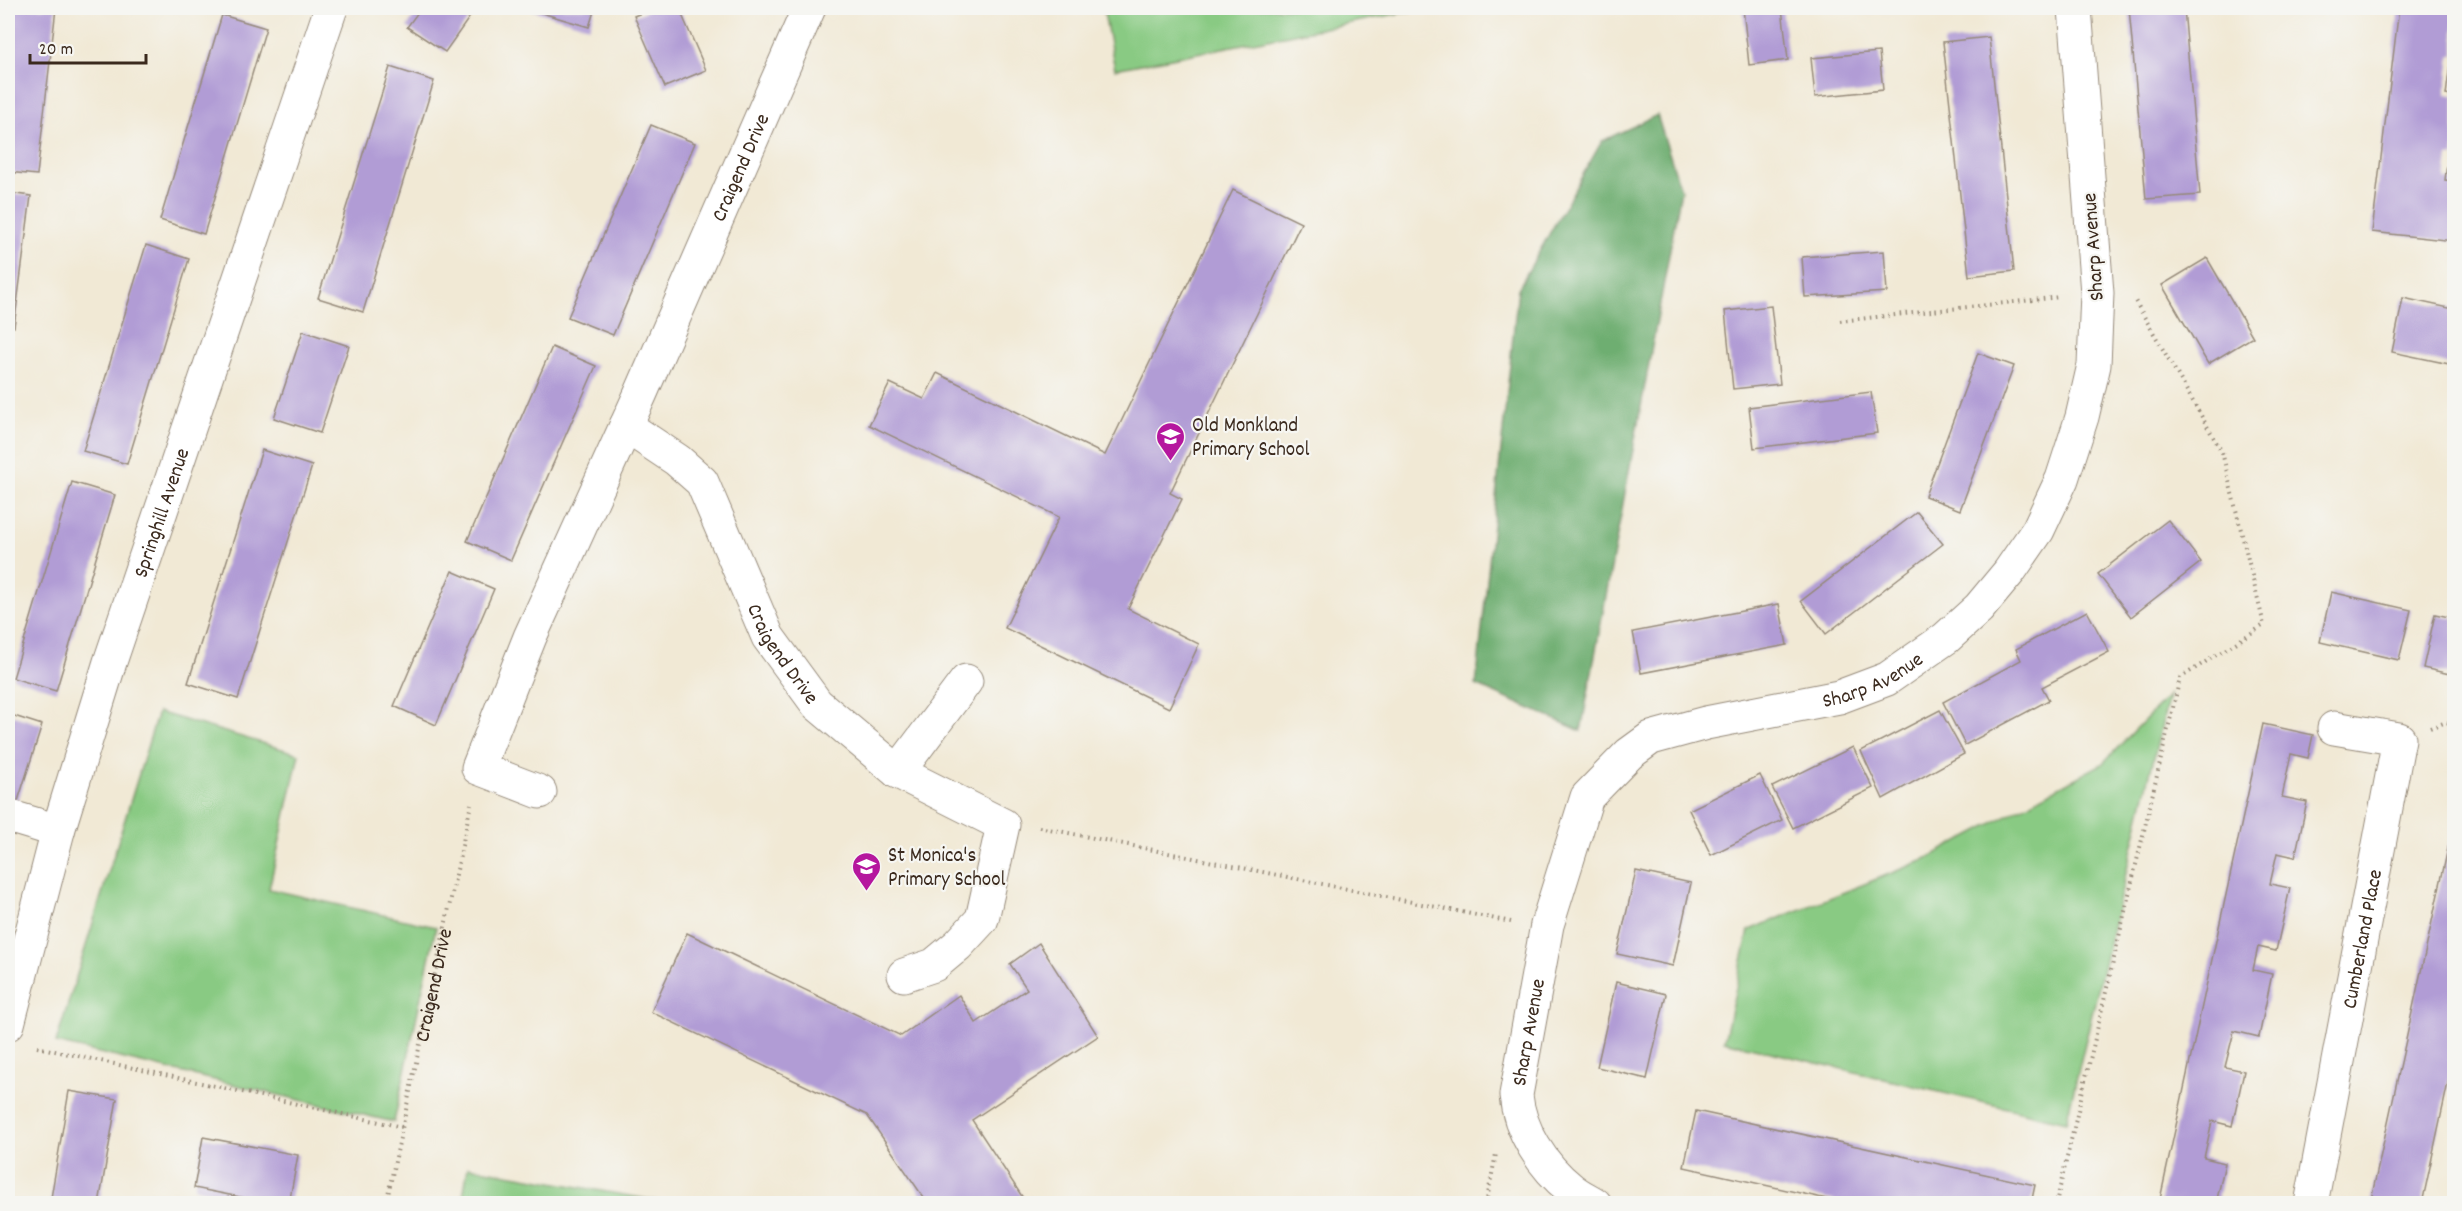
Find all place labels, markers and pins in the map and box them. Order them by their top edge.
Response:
place label: Old Monkland Primary School [1192,412,1310,466]
school or university icon: Old Monkland Primary School [1155,420,1187,462]
place label: St Monica's Primary School [888,842,1006,896]
school or university icon: St Monica's Primary School [851,850,883,892]

